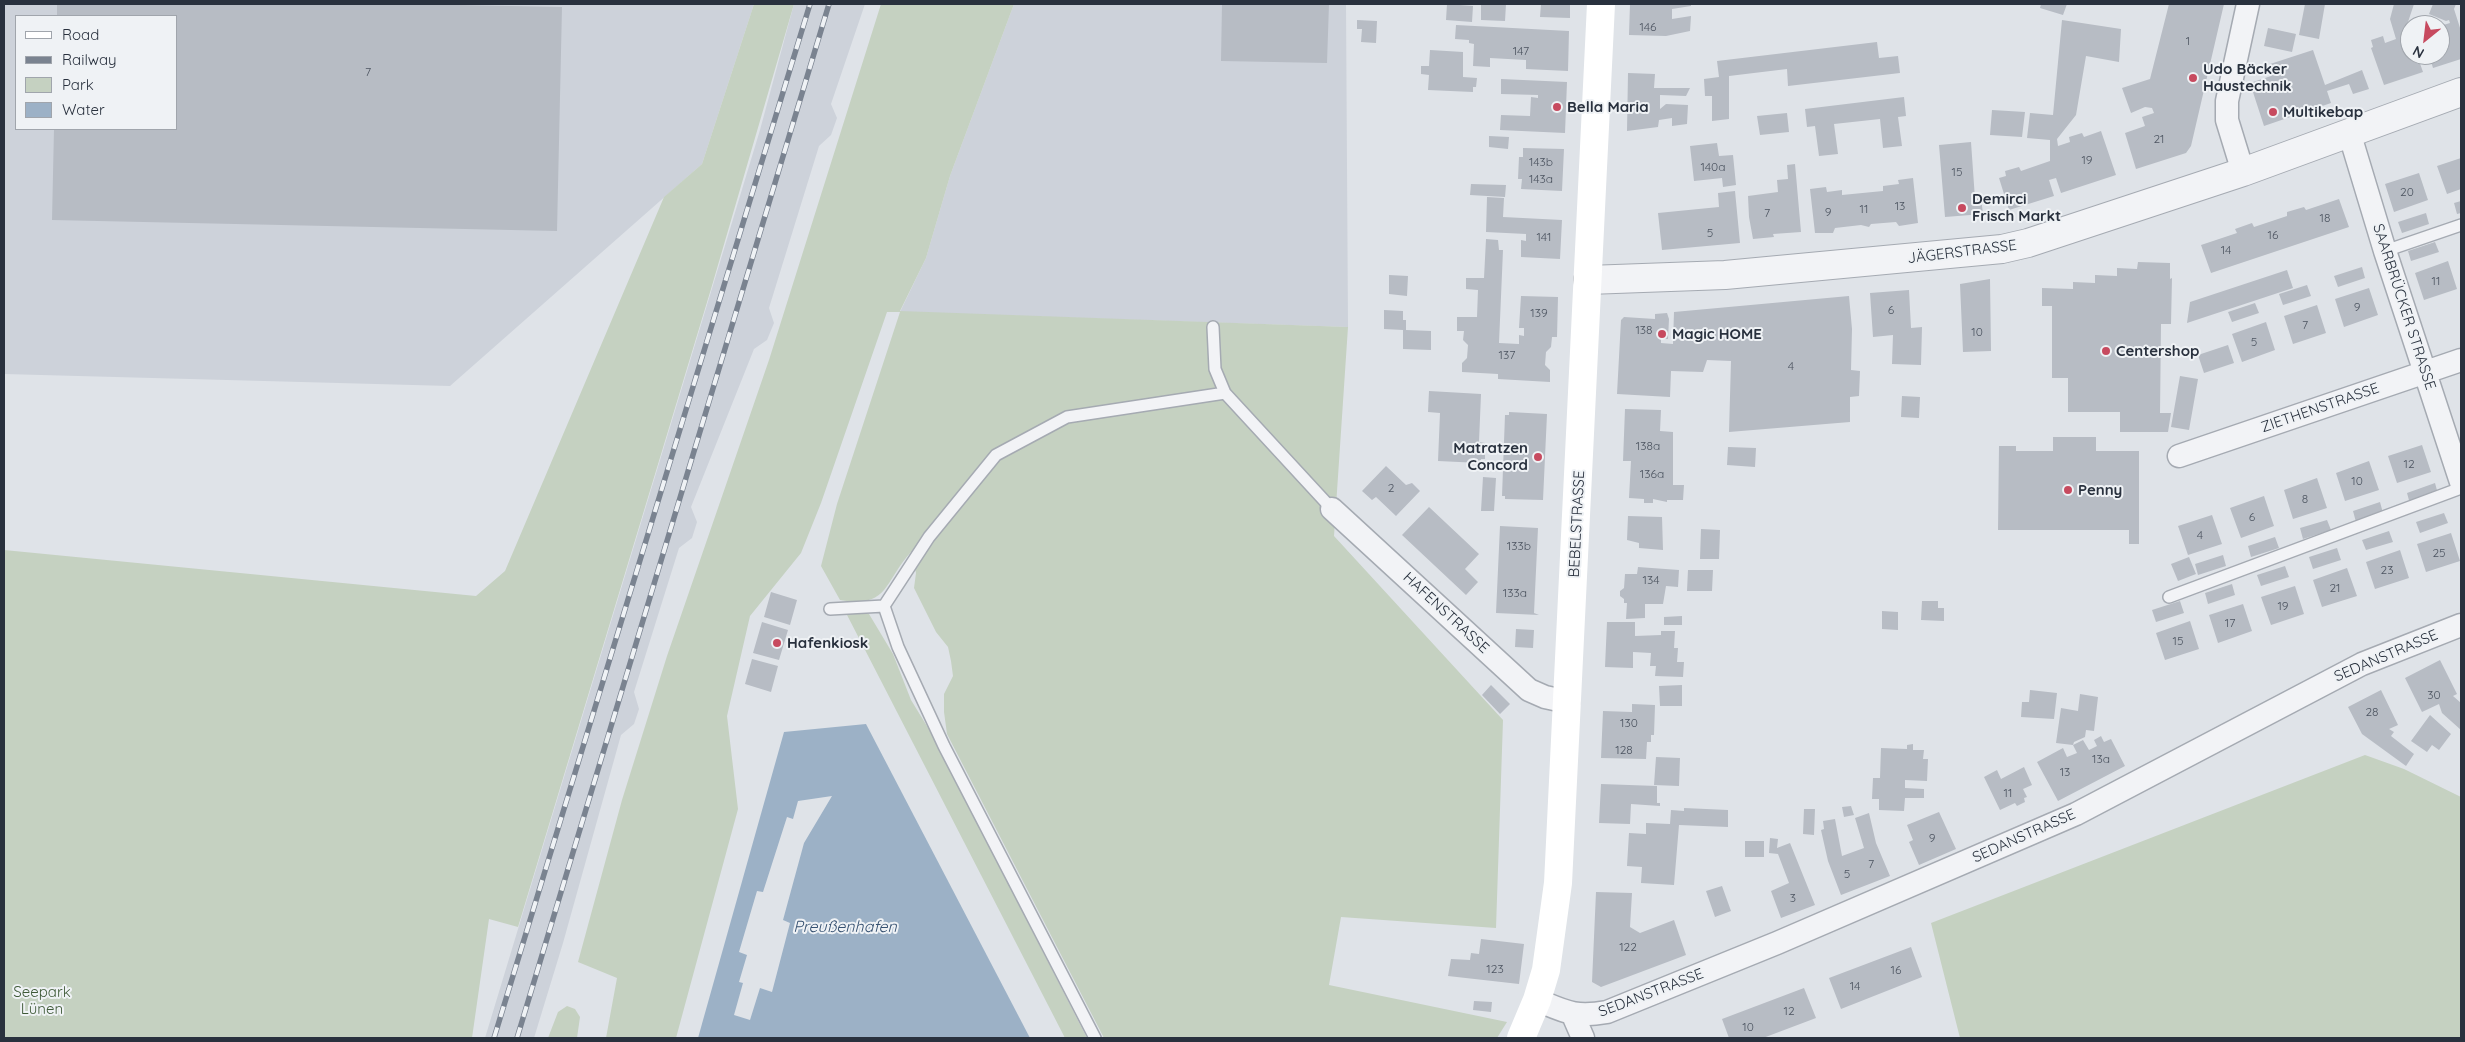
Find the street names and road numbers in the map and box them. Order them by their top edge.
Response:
street label: SAARBRÜCKER STRASSE [2369,222,2439,392]
street label: JÄGERSTRASSE [1906,236,2018,268]
street label: ZIETHENSTRASSE [2259,379,2381,437]
street label: BEBELSTRASSE [1565,470,1589,578]
street label: HAFENSTRASSE [1399,569,1493,657]
street label: SEDANSTRASSE [2331,626,2441,686]
street label: SEDANSTRASSE [1970,805,2078,867]
street label: SEDANSTRASSE [1596,965,1706,1021]

